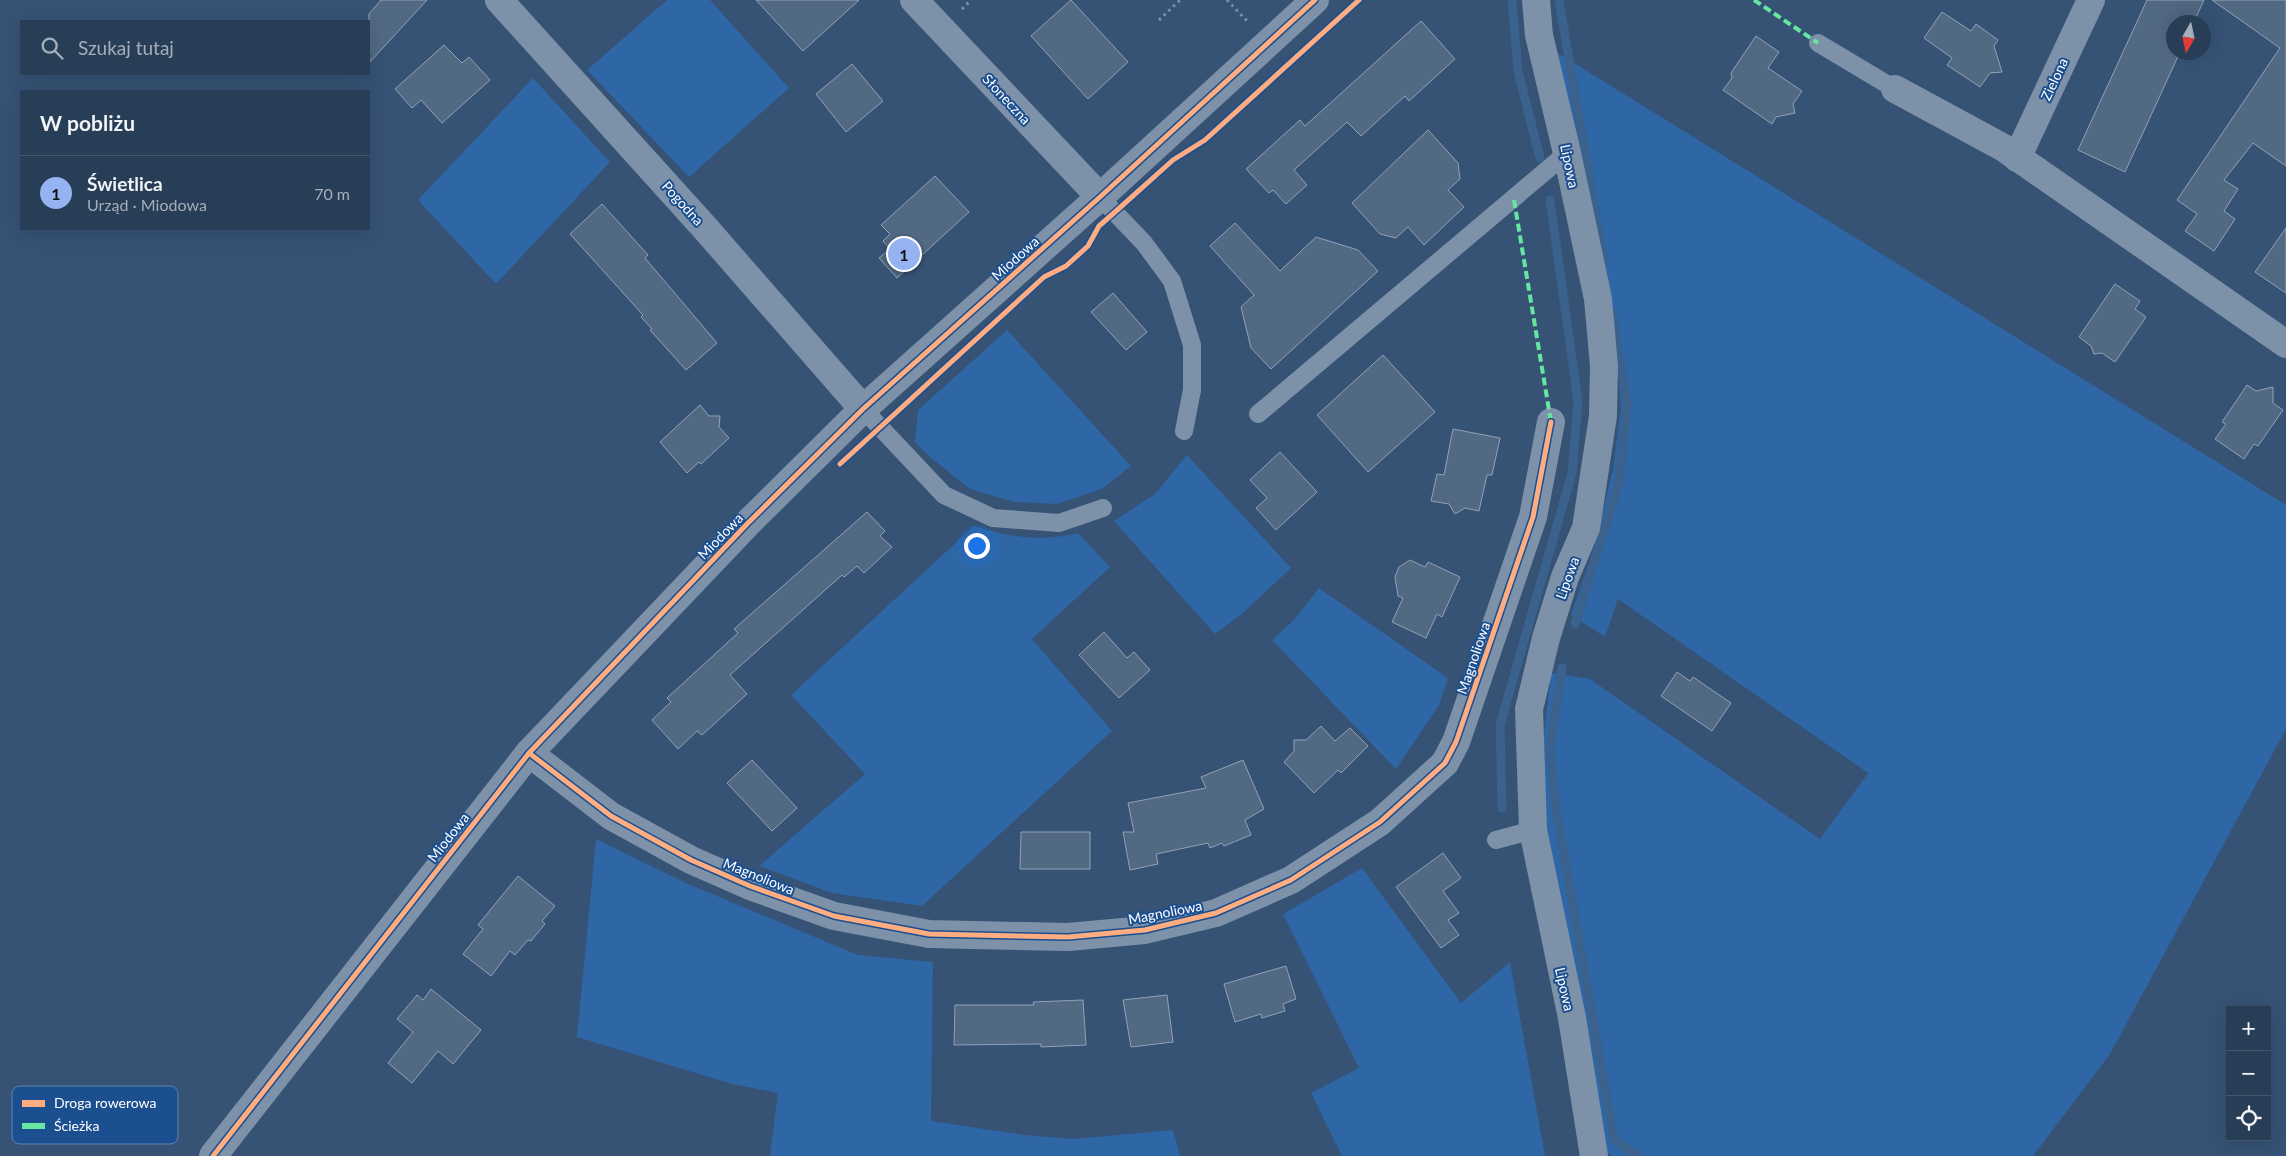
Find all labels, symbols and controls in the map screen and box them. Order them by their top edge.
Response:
north arrow [2166,15,2211,60]
search box [20,20,370,75]
icon: search [38,34,66,62]
text: Szukaj tutaj [78,36,174,59]
street label: Zielona [2037,55,2071,103]
street label: Słoneczna [979,70,1035,128]
text: W pobliżu [40,110,135,135]
street label: Lipowa [1557,143,1583,189]
text: Świetlica [87,172,163,195]
street label: Pogodna [659,177,707,229]
text: 1 [51,184,61,203]
text: 70 m [314,184,350,203]
text: Urząd · Miodowa [87,195,207,214]
street label: Miodowa [988,232,1042,284]
pin: 1 [888,235,920,273]
street label: Miodowa [694,509,746,563]
your location [964,533,990,559]
street label: Lipowa [1551,554,1583,602]
street label: Magnoliowa [1453,620,1493,696]
street label: Miodowa [424,809,472,865]
street label: Magnoliowa [721,854,797,898]
street label: Magnoliowa [1126,896,1204,928]
street label: Lipowa [1552,966,1578,1012]
map controls [2226,1006,2271,1141]
button: + [2226,1006,2271,1051]
button: − [2226,1051,2271,1096]
legend [12,1086,178,1144]
text: Droga rowerowa [54,1094,157,1111]
button: locate [2226,1096,2271,1141]
text: Ścieżka [54,1117,99,1134]

